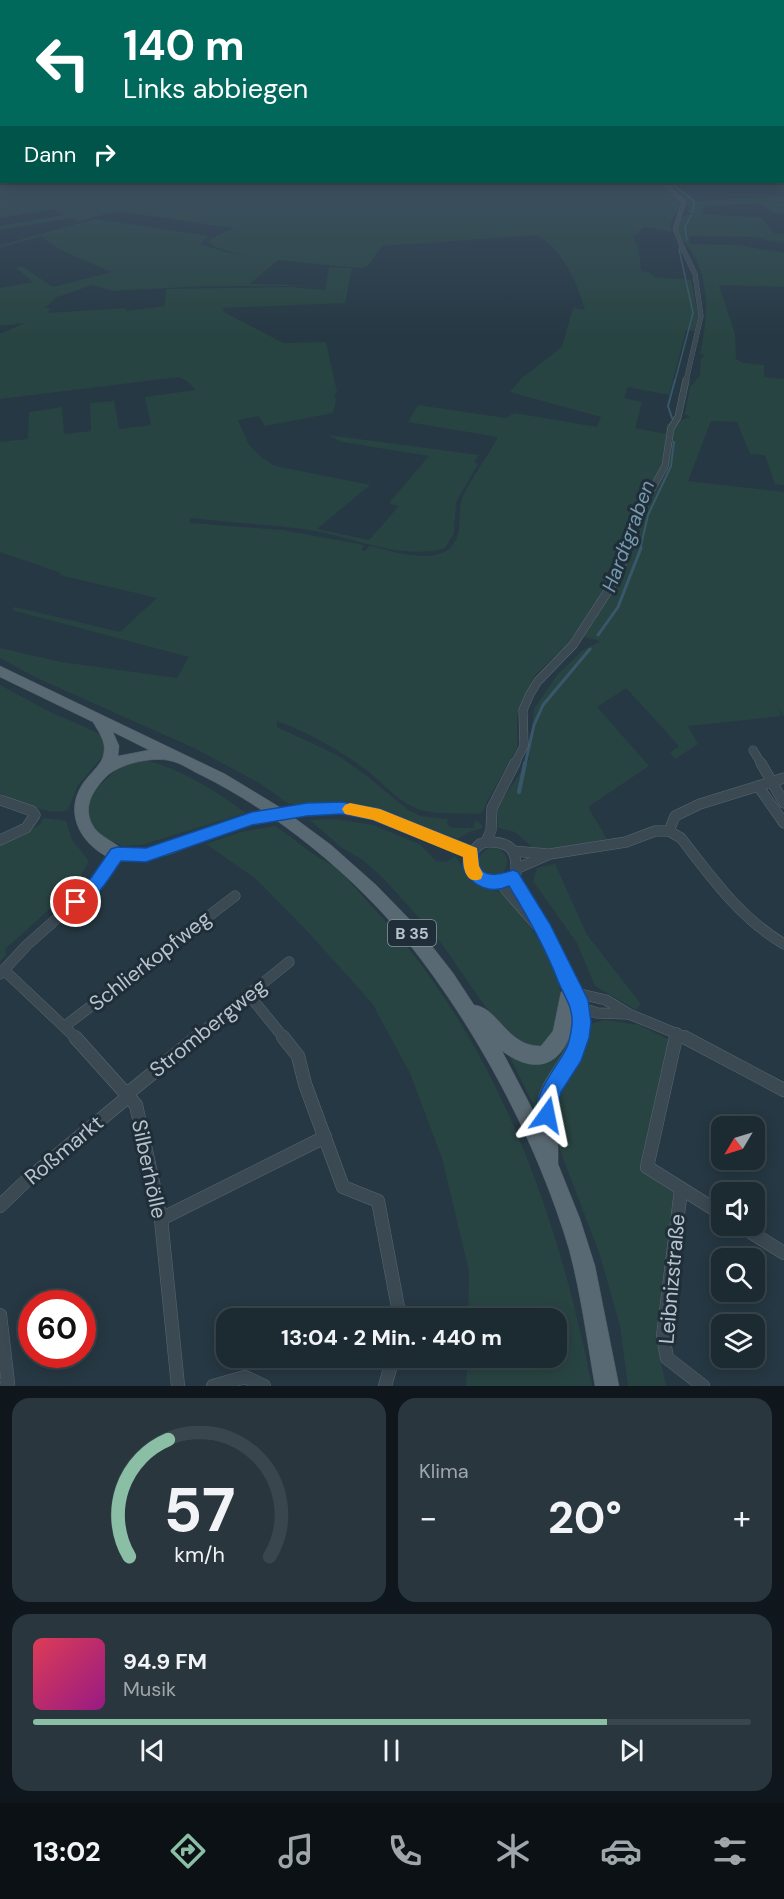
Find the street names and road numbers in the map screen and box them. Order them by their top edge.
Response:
street label: Schlierkopfweg [83,904,217,1017]
road number: B 35 [388,920,436,946]
street label: Strombergweg [144,972,272,1084]
street label: Roßmarkt [19,1109,109,1191]
street label: Silberhölle [125,1117,173,1221]
street label: Leibnizstraße [652,1213,692,1345]

